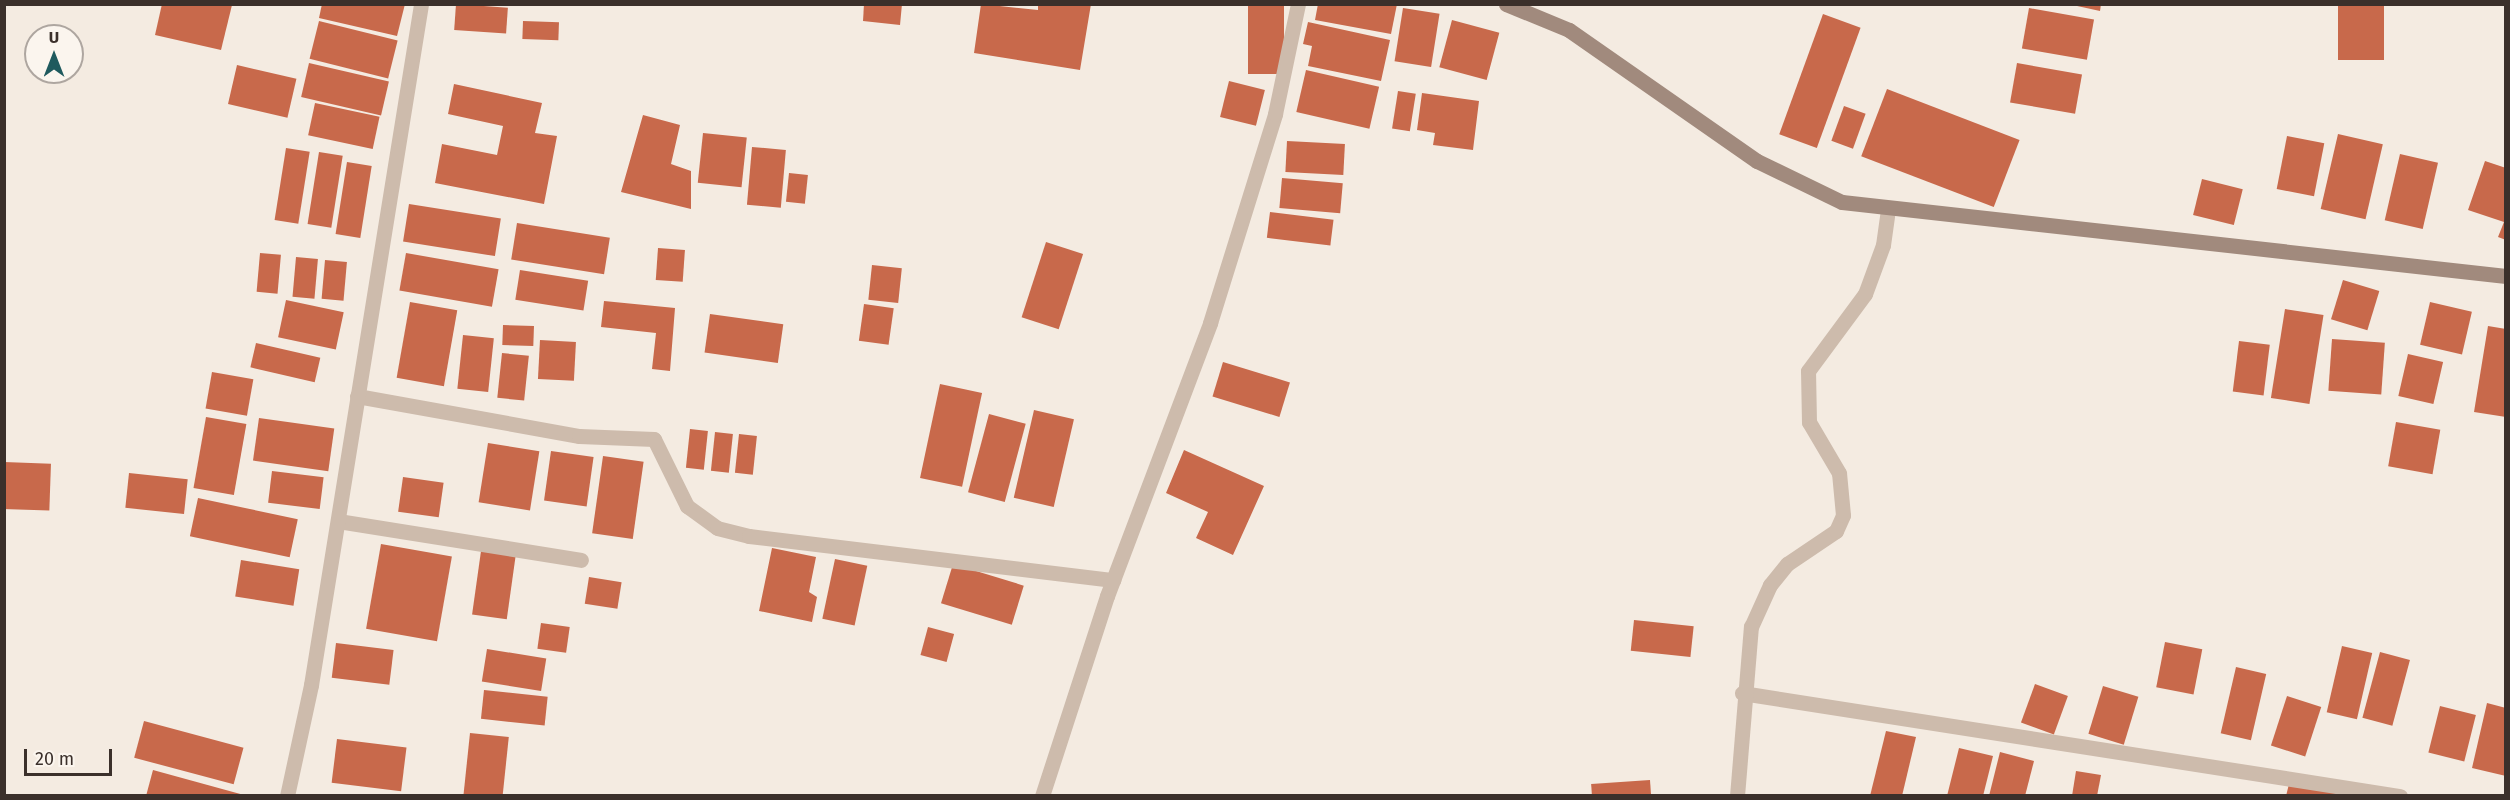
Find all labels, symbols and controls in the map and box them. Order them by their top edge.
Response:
north arrow [24,24,84,84]
text: U [49,28,59,47]
scale bar [27,737,116,775]
text: 20 m [35,748,74,770]

